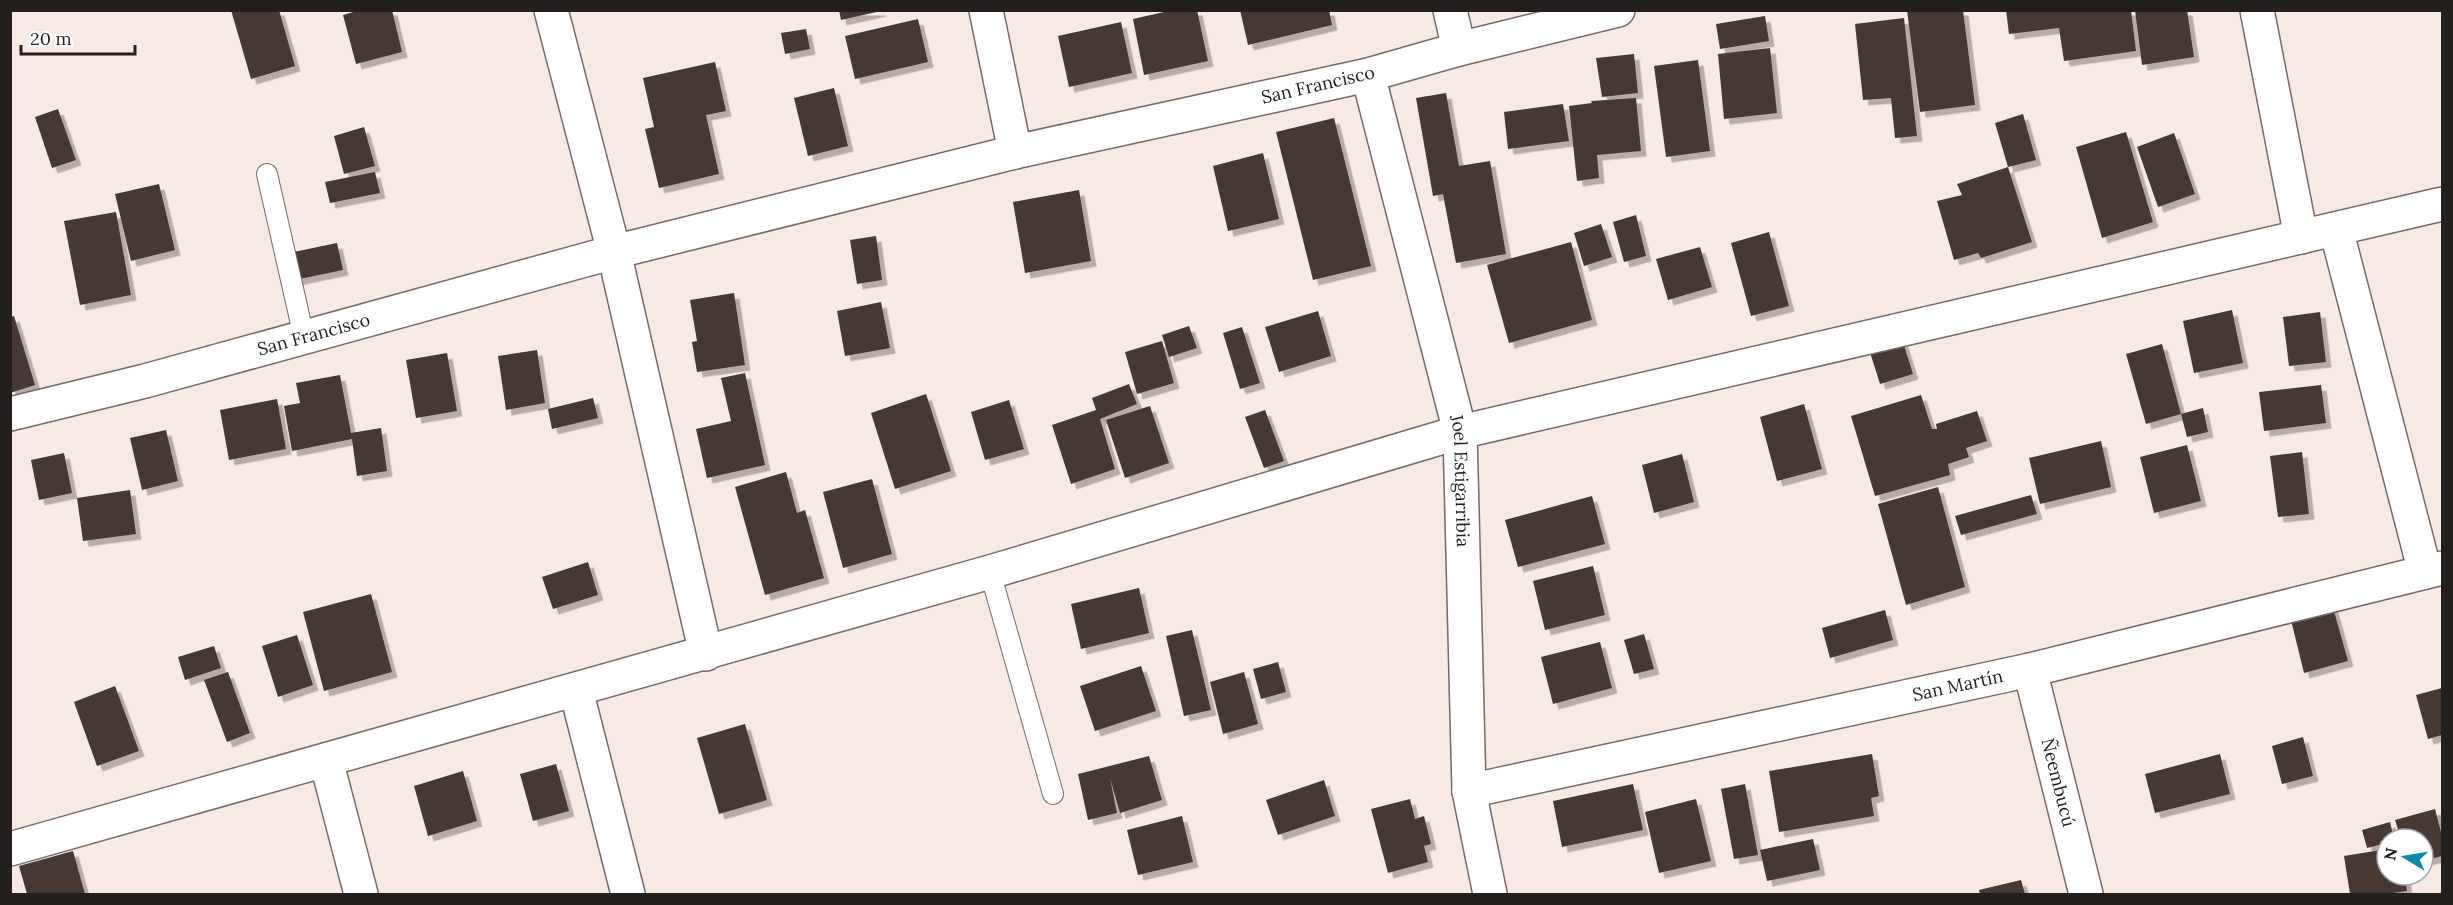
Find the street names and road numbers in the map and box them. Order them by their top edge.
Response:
street label: San Francisco [1259,60,1377,109]
street label: San Francisco [255,308,373,361]
street label: Joel Estigarribia [1445,411,1475,547]
street label: San Martín [1910,664,2005,706]
street label: Ñeembucú [2036,736,2081,829]

